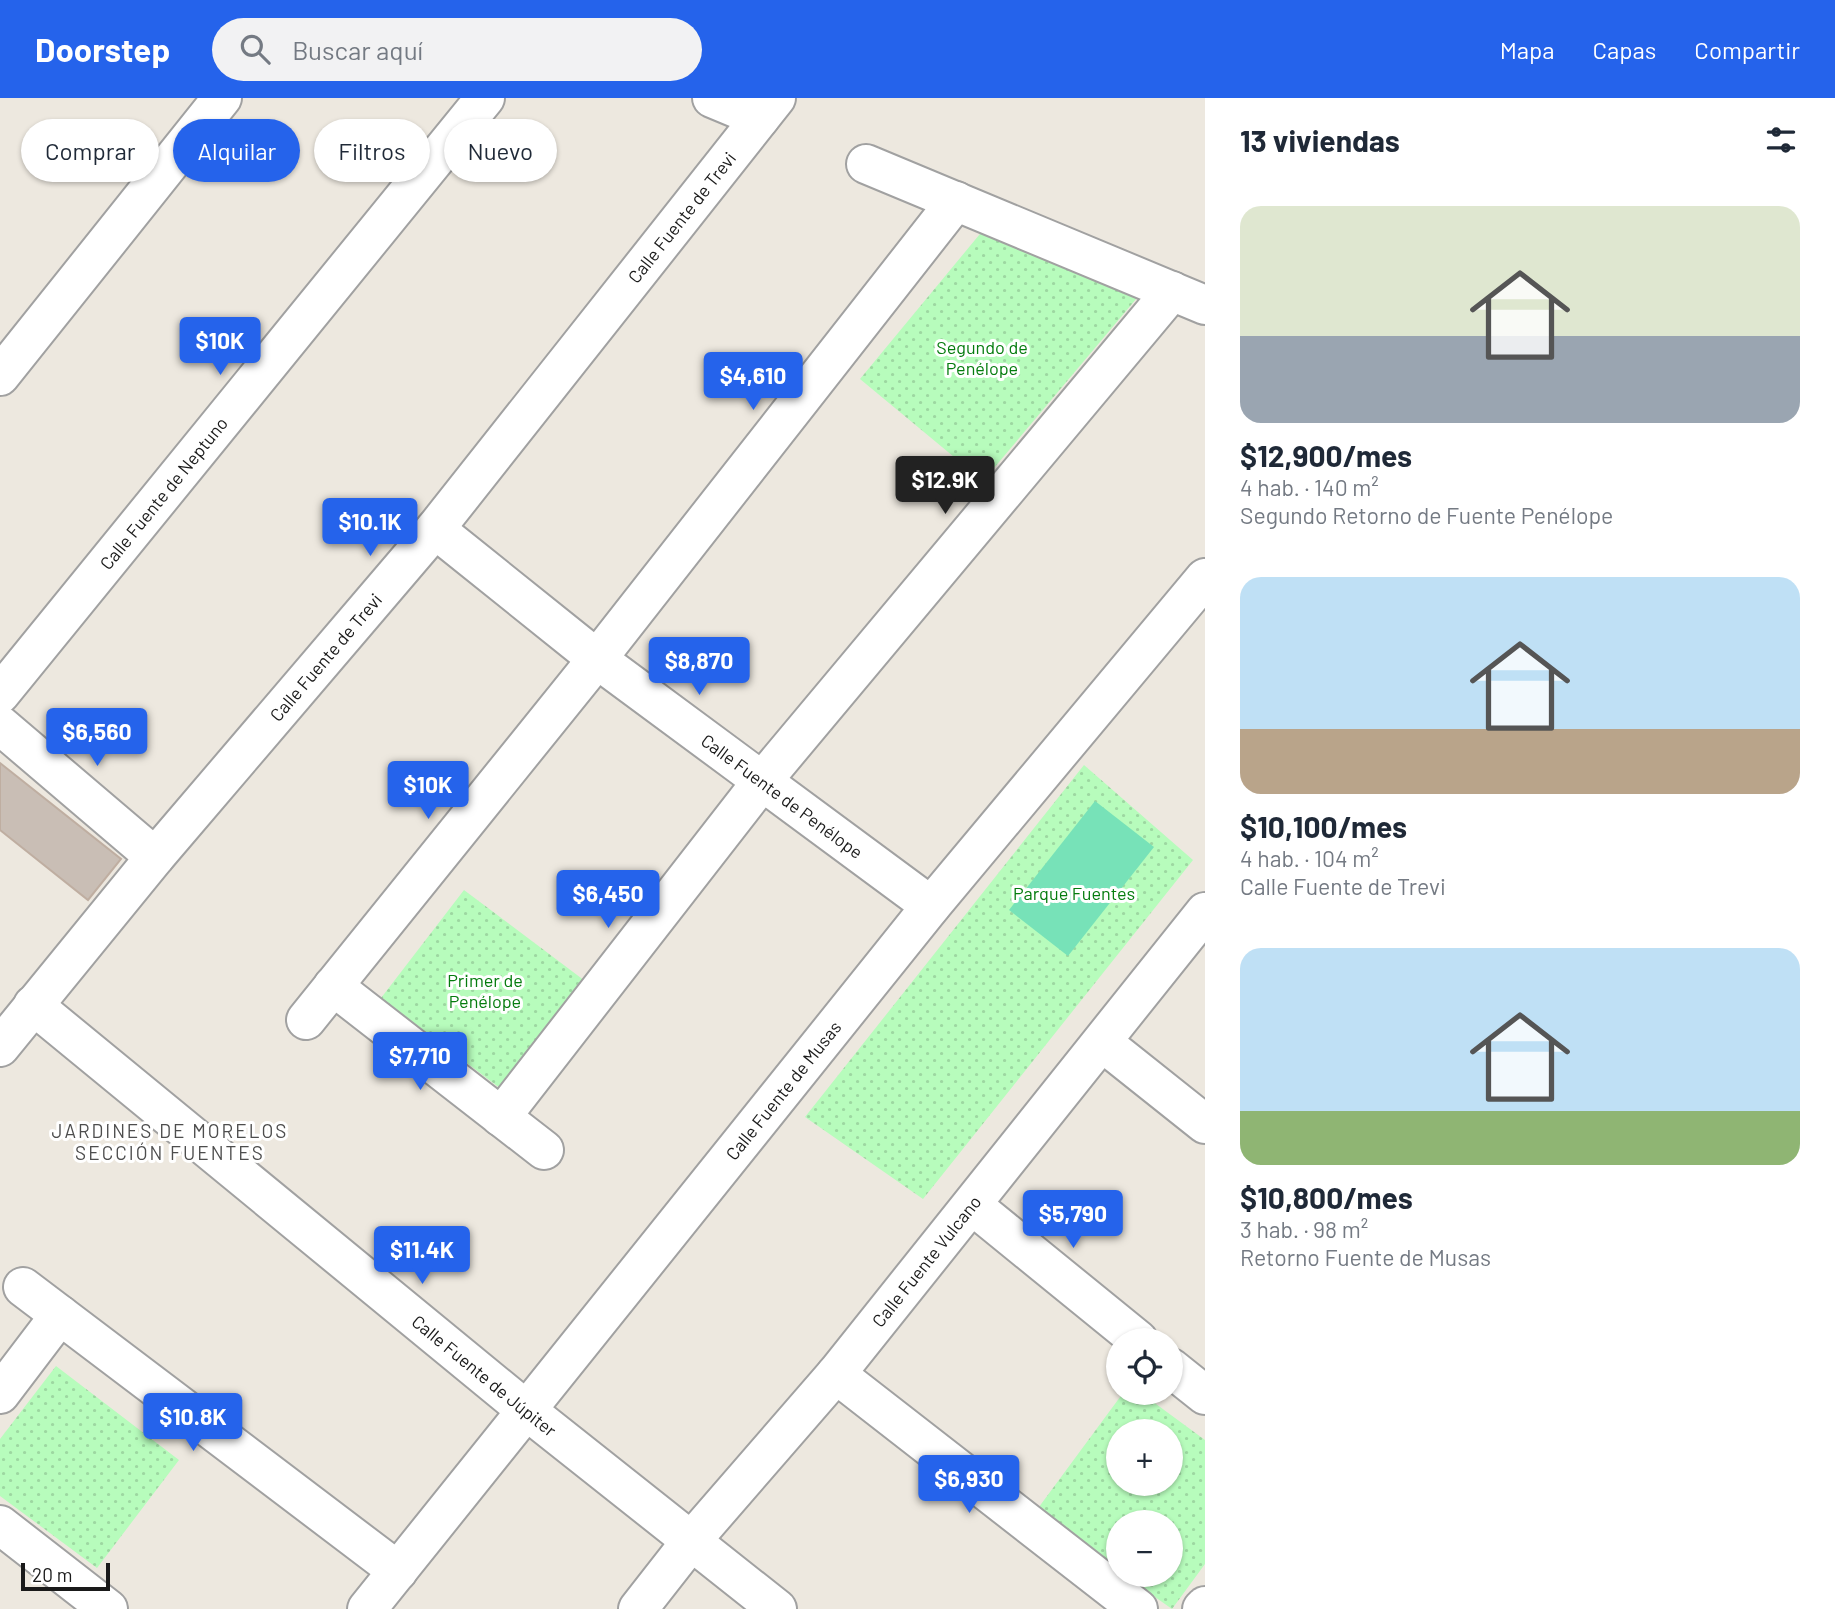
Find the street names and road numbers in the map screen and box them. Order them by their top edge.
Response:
street label: Calle Fuente de Trevi [623,147,740,287]
street label: Calle Fuente de Neptuno [95,412,232,574]
street label: Calle Fuente de Trevi [265,589,386,726]
street label: Calle Fuente de Penélope [697,729,867,863]
street label: Calle Fuente de Musas [721,1016,846,1164]
street label: Calle Fuente Vulcano [867,1191,985,1331]
street label: Calle Fuente de Júpiter [408,1310,561,1441]

